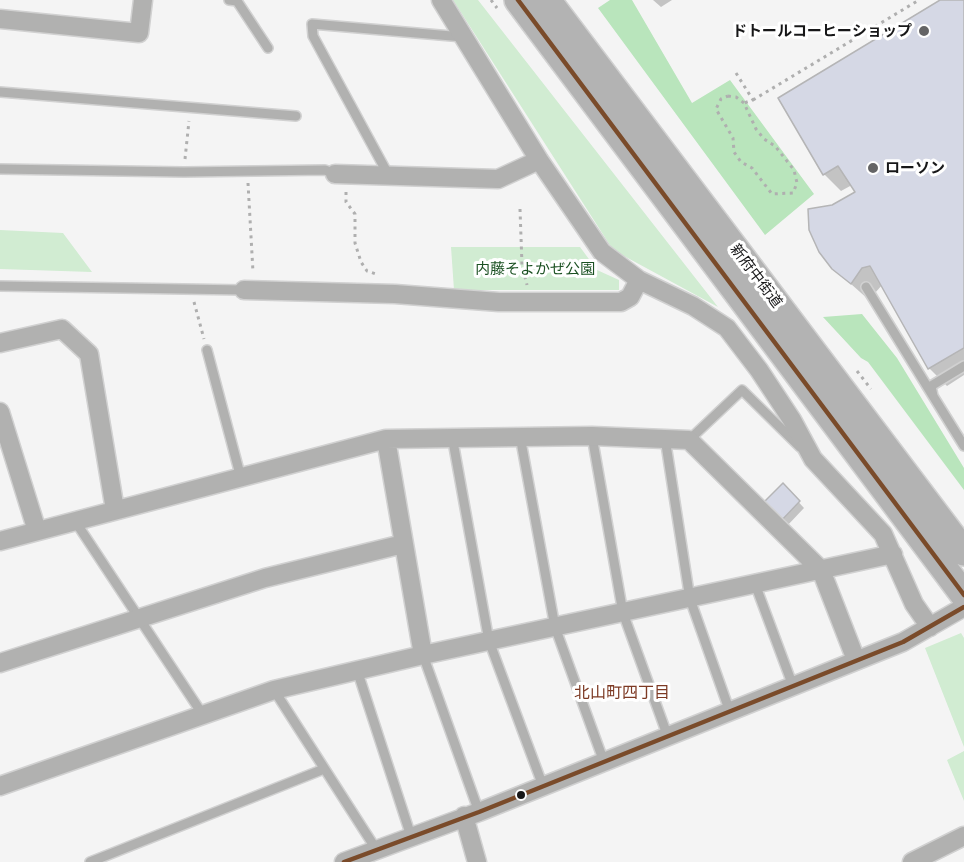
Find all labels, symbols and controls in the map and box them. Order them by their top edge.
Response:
place label: ドトールコーヒーショップ [732,22,912,40]
marker: ドトールコーヒーショップ [917,24,931,38]
place label: ローソン [885,159,945,177]
marker: ローソン [866,161,880,175]
street label: 新府中街道 [726,241,786,311]
park label: 内藤そよかぜ公園 [475,260,595,278]
district label: 北山町四丁目 [574,683,670,703]
unlabelled marker [515,789,527,801]

